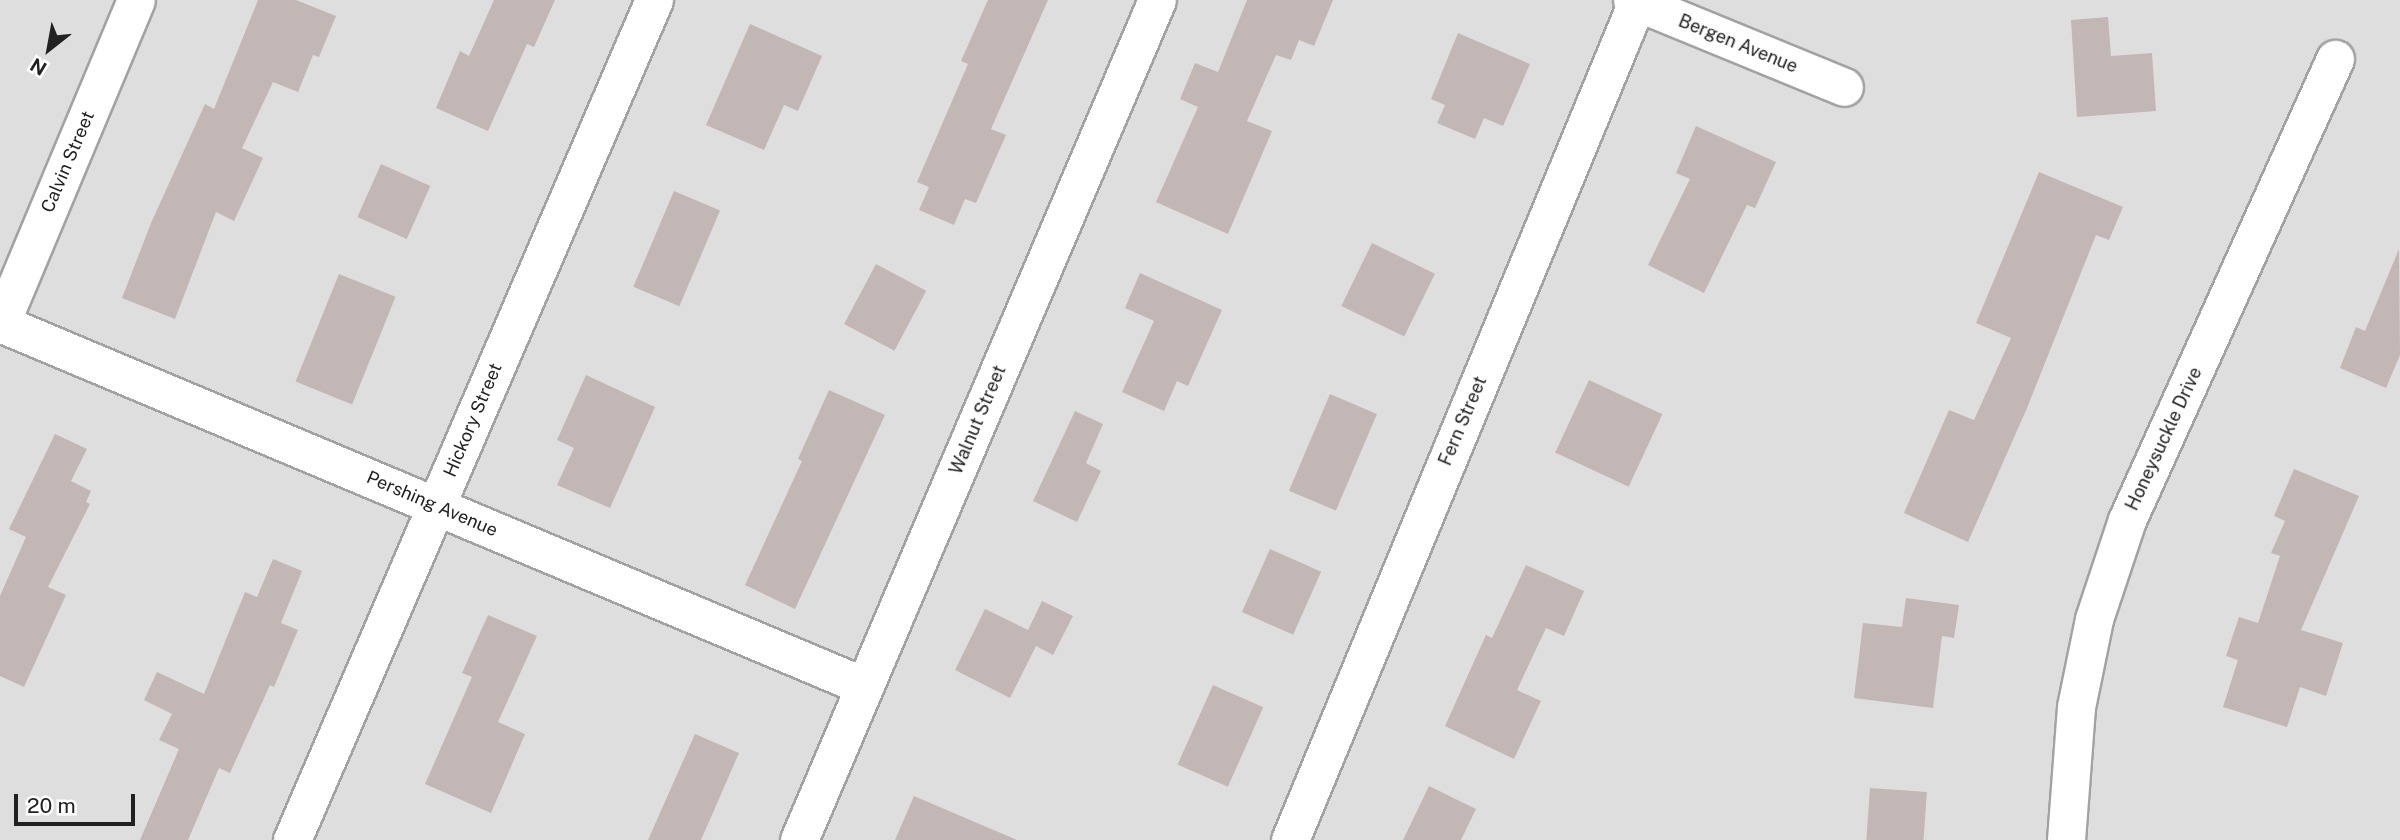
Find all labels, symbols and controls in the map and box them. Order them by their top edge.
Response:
street label: Bergen Avenue [1675,10,1801,78]
north arrow [14,14,84,84]
text: N [26,54,50,80]
street label: Calvin Street [37,108,99,216]
street label: Hickory Street [439,360,507,480]
street label: Walnut Street [945,362,1011,478]
street label: Honeysuckle Drive [2121,364,2207,514]
street label: Fern Street [1435,373,1491,469]
street label: Pershing Avenue [363,467,501,541]
scale bar [18,780,138,824]
text: 20 m [27,793,76,818]

